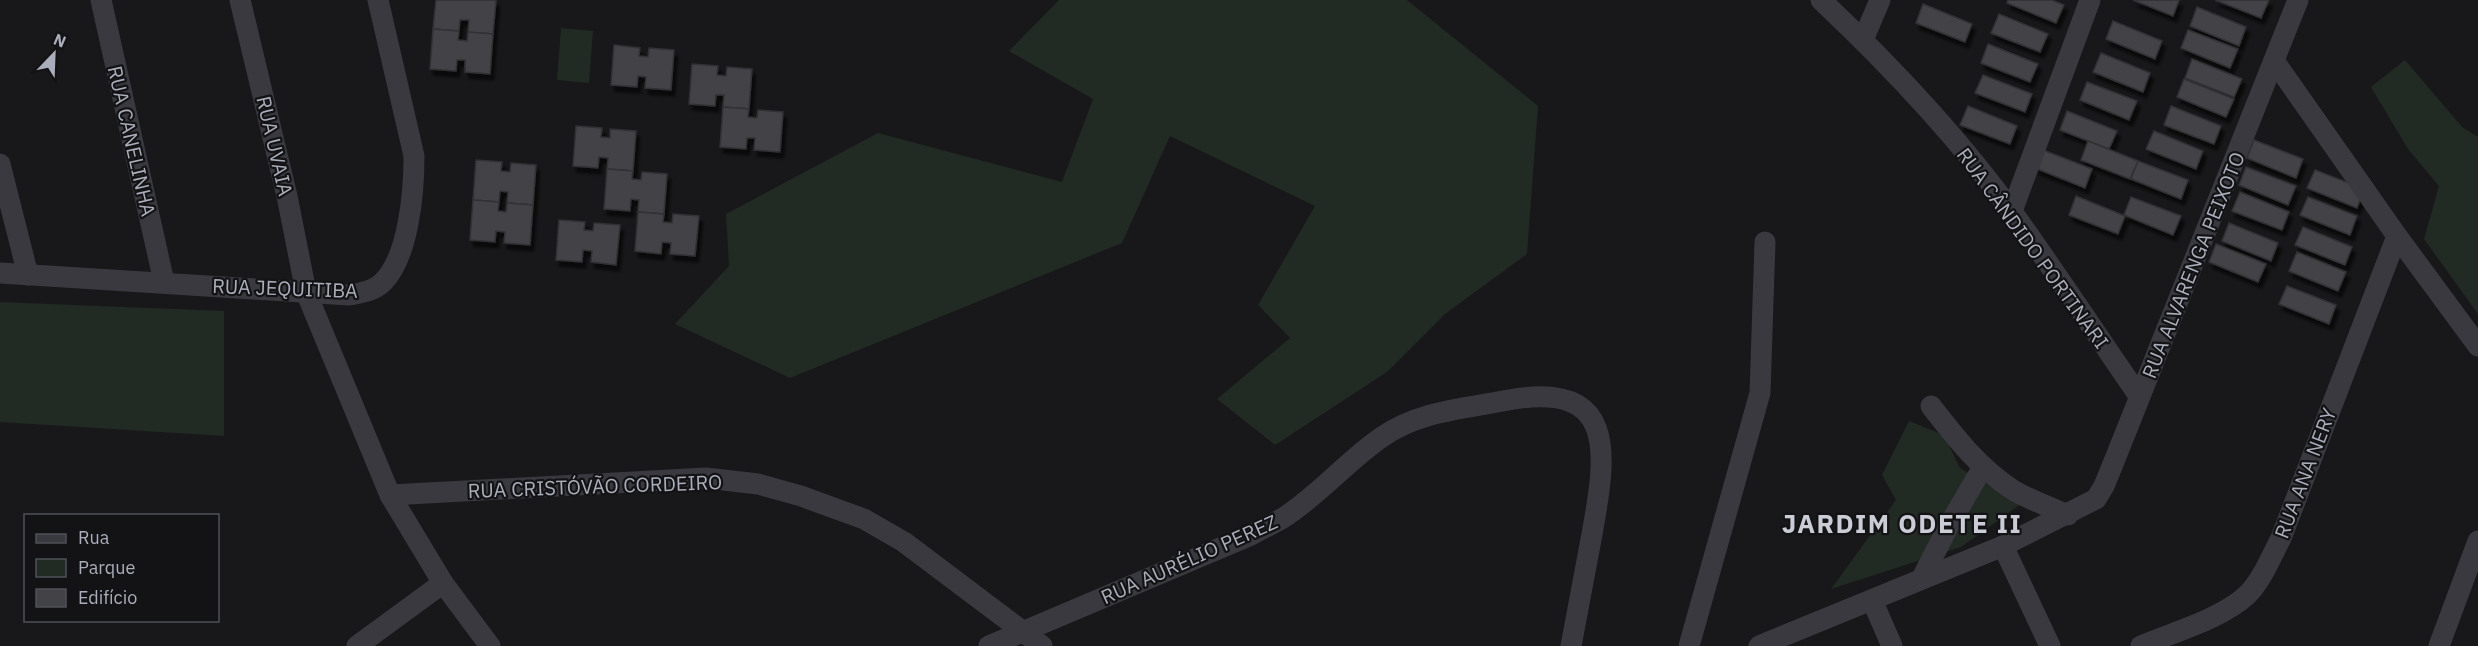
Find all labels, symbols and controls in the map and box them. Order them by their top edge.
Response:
north arrow [24,24,84,84]
text: N [51,29,69,52]
street label: RUA CANELINHA [102,63,162,219]
street label: RUA UVAIA [250,93,300,199]
street label: RUA CÂNDIDO PORTINARI [1951,142,2115,354]
street label: RUA ALVARENGA PEIXOTO [2135,148,2251,382]
street label: RUA JEQUITIBA [212,272,359,304]
street label: RUA ANA NERY [2268,404,2342,542]
street label: RUA CRISTÓVÃO CORDEIRO [467,468,723,504]
district label: JARDIM ODETE II [1782,506,2022,540]
street label: RUA AURÉLIO PEREZ [1096,508,1282,610]
legend [24,514,219,622]
text: Rua [78,526,110,549]
text: Parque [78,556,136,579]
text: Edifício [78,586,137,609]

